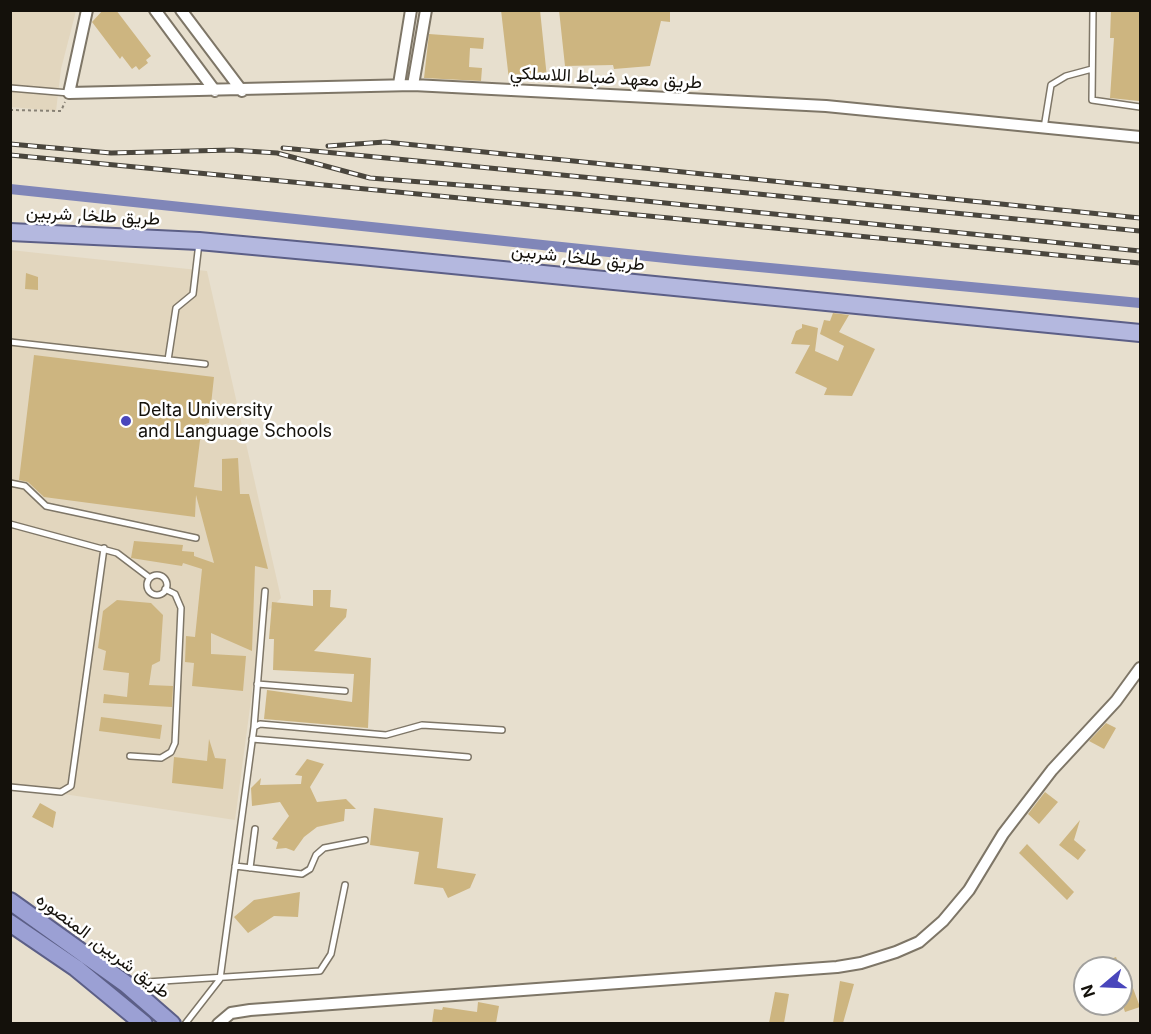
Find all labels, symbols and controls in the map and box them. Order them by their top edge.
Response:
street label: طريق معهد ضباط اللاسلكي [510,62,702,94]
street label: طريق طلخا, شربين [26,202,160,230]
street label: طريق طلخا, شربين [510,240,646,276]
place label: Delta University and Language Schools [138,400,332,442]
marker: Delta University and Language Schools [119,414,133,428]
street label: طريق شربين, المنصوره [32,889,174,1003]
north arrow [1073,956,1133,1016]
text: N [1076,982,1099,1000]

